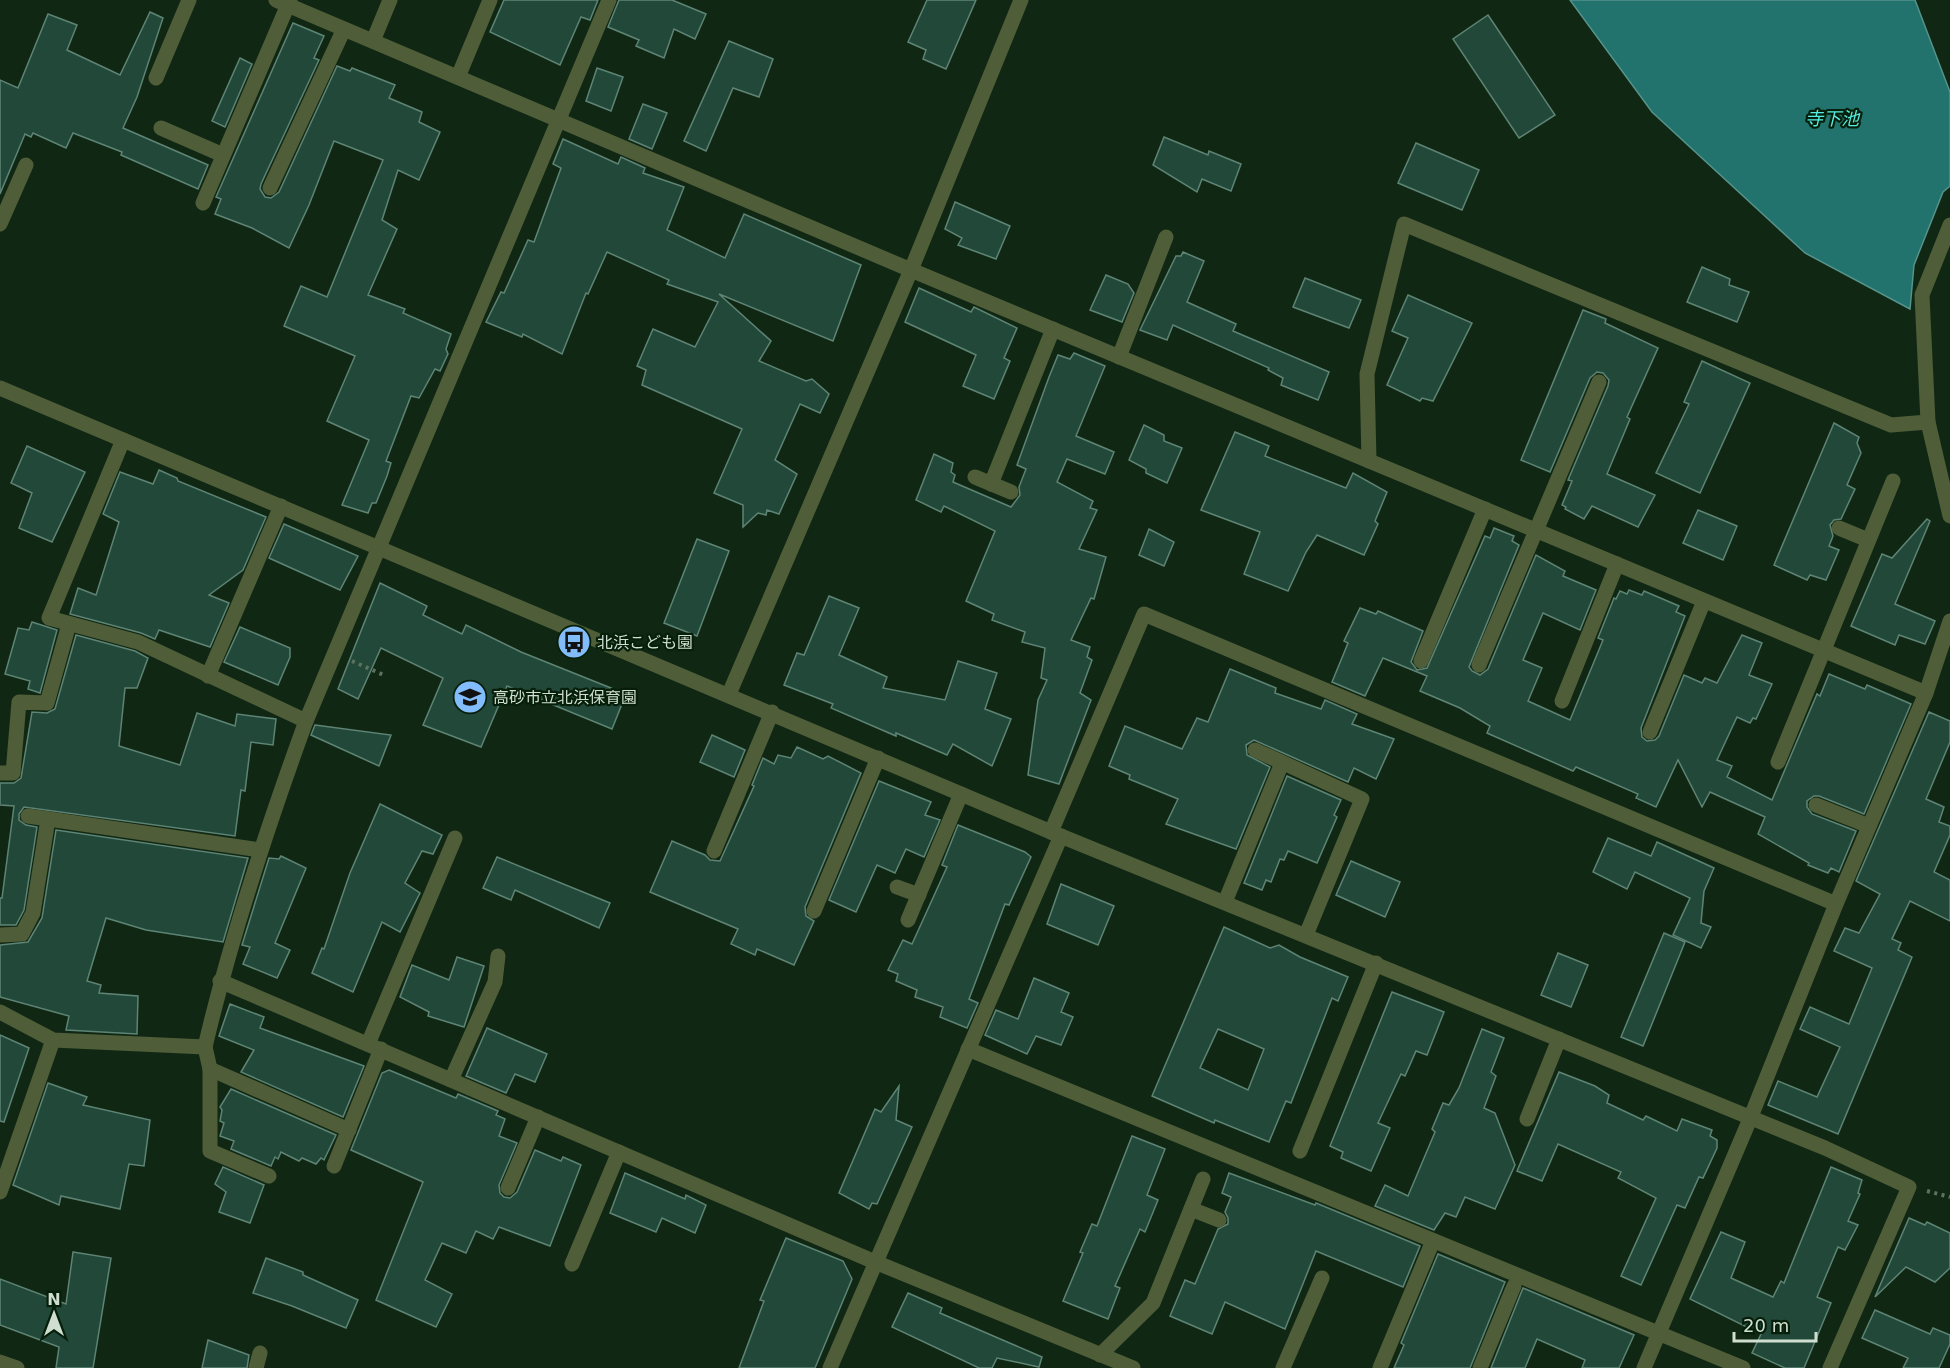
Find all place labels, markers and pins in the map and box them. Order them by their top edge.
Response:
bus stop icon: 北浜こども園 [556,624,592,660]
place label: 北浜こども園 [597,633,693,652]
school or university icon: 高砂市立北浜保育園 [452,679,488,715]
place label: 高砂市立北浜保育園 [493,688,637,707]

